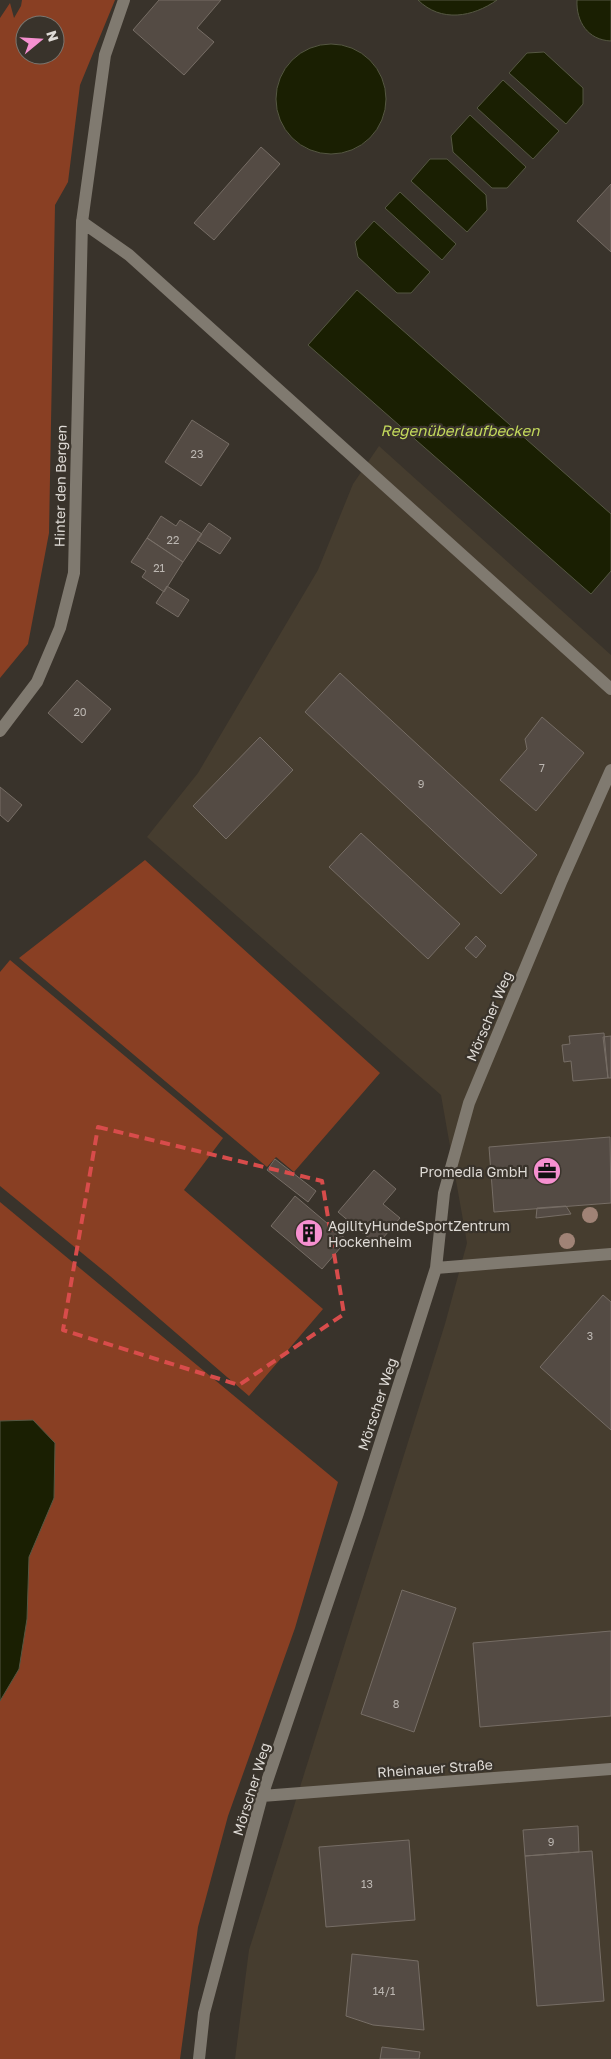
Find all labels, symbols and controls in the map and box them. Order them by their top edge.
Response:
north arrow [15,15,65,65]
text: N [43,28,63,44]
water label: Regenüberlaufbecken [381,421,540,440]
street label: Hinter den Bergen [50,425,70,547]
house number: 23 [191,447,203,460]
house number: 22 [167,533,179,546]
house number: 21 [153,561,165,574]
house number: 20 [73,705,87,718]
house number: 7 [539,761,545,774]
house number: 9 [418,777,424,790]
street label: Mörscher Weg [462,968,516,1064]
office icon: Promedia GmbH [532,1156,562,1186]
place label: Promedia GmbH [419,1163,528,1180]
place label: AgilityHundeSportZentrum Hockenheim [328,1217,510,1250]
building icon: AgilityHundeSportZentrum Hockenheim [294,1218,324,1248]
house number: 3 [587,1329,593,1342]
street label: Mörscher Weg [354,1356,400,1452]
house number: 8 [393,1697,400,1710]
street label: Mörscher Weg [229,1740,273,1838]
street label: Rheinauer Straße [377,1755,493,1781]
house number: 9 [548,1835,554,1848]
house number: 13 [361,1877,373,1890]
house number: 14/1 [373,1984,395,1997]

